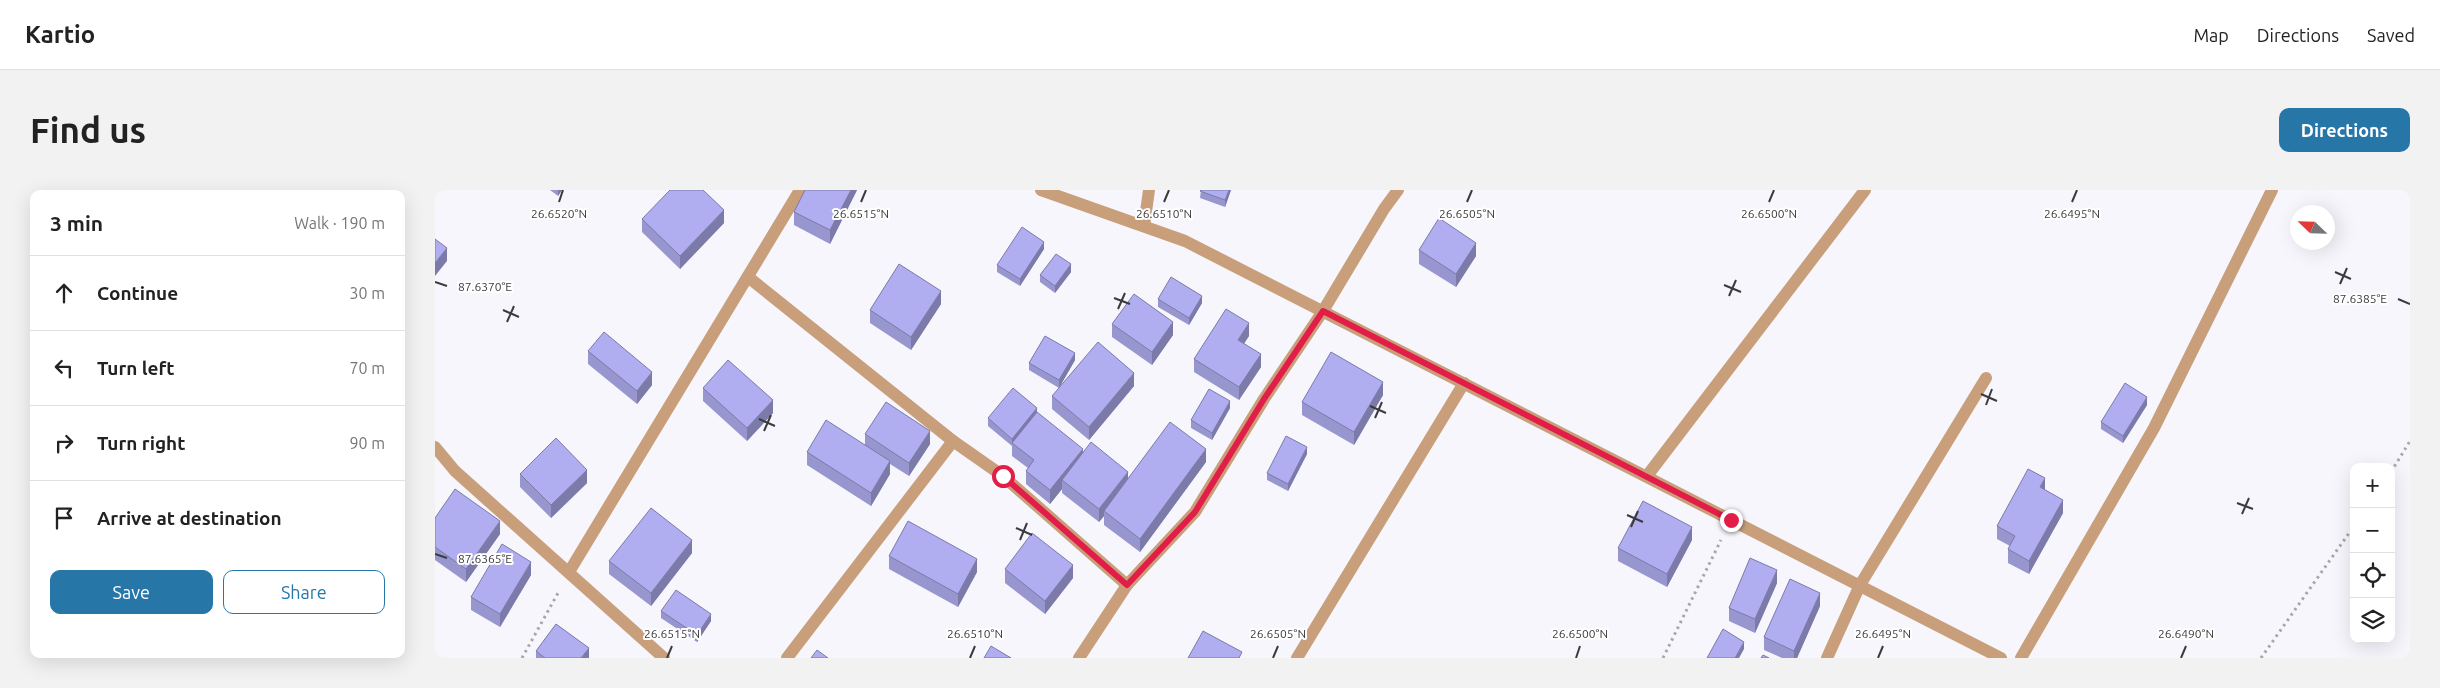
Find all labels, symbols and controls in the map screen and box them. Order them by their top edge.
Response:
text: Kartio [25,21,95,48]
text: Map [2193,25,2229,45]
text: Directions [2257,25,2339,45]
text: Saved [2367,25,2415,45]
button: Directions [2279,108,2410,152]
text: Find us [30,110,146,150]
north arrow [2290,205,2335,250]
text: 26.6520°N [531,207,587,220]
text: 26.6515°N [833,207,889,220]
text: 26.6510°N [1136,207,1192,220]
text: 26.6505°N [1439,207,1495,220]
text: 26.6500°N [1741,207,1797,220]
text: 26.6495°N [2044,207,2100,220]
text: 3 min [50,211,103,235]
text: Walk · 190 m [294,214,385,232]
icon: ahead [50,279,78,307]
text: 87.6370°E [458,280,512,293]
text: Continue [97,282,178,304]
text: 30 m [349,284,385,302]
text: 87.6385°E [2333,292,2387,305]
icon: left [50,354,78,382]
text: Turn left [97,357,175,379]
text: 70 m [349,359,385,377]
icon: right [50,429,78,457]
text: Turn right [97,432,185,454]
text: 90 m [349,434,385,452]
map controls [2350,463,2395,643]
button: + [2350,463,2395,508]
route start [992,465,1015,488]
icon: arrive [50,504,78,532]
text: Arrive at destination [97,507,282,529]
button: − [2350,508,2395,553]
route end [1720,509,1743,532]
text: 87.6365°E [458,552,512,565]
button: locate [2350,553,2395,598]
button: Save [50,570,213,614]
button: Share [223,570,385,614]
button: layers [2350,598,2395,643]
text: 26.6515°N [644,627,700,640]
text: 26.6510°N [947,627,1003,640]
text: 26.6505°N [1250,627,1306,640]
text: 26.6500°N [1552,627,1608,640]
text: 26.6495°N [1855,627,1911,640]
text: 26.6490°N [2158,627,2214,640]

